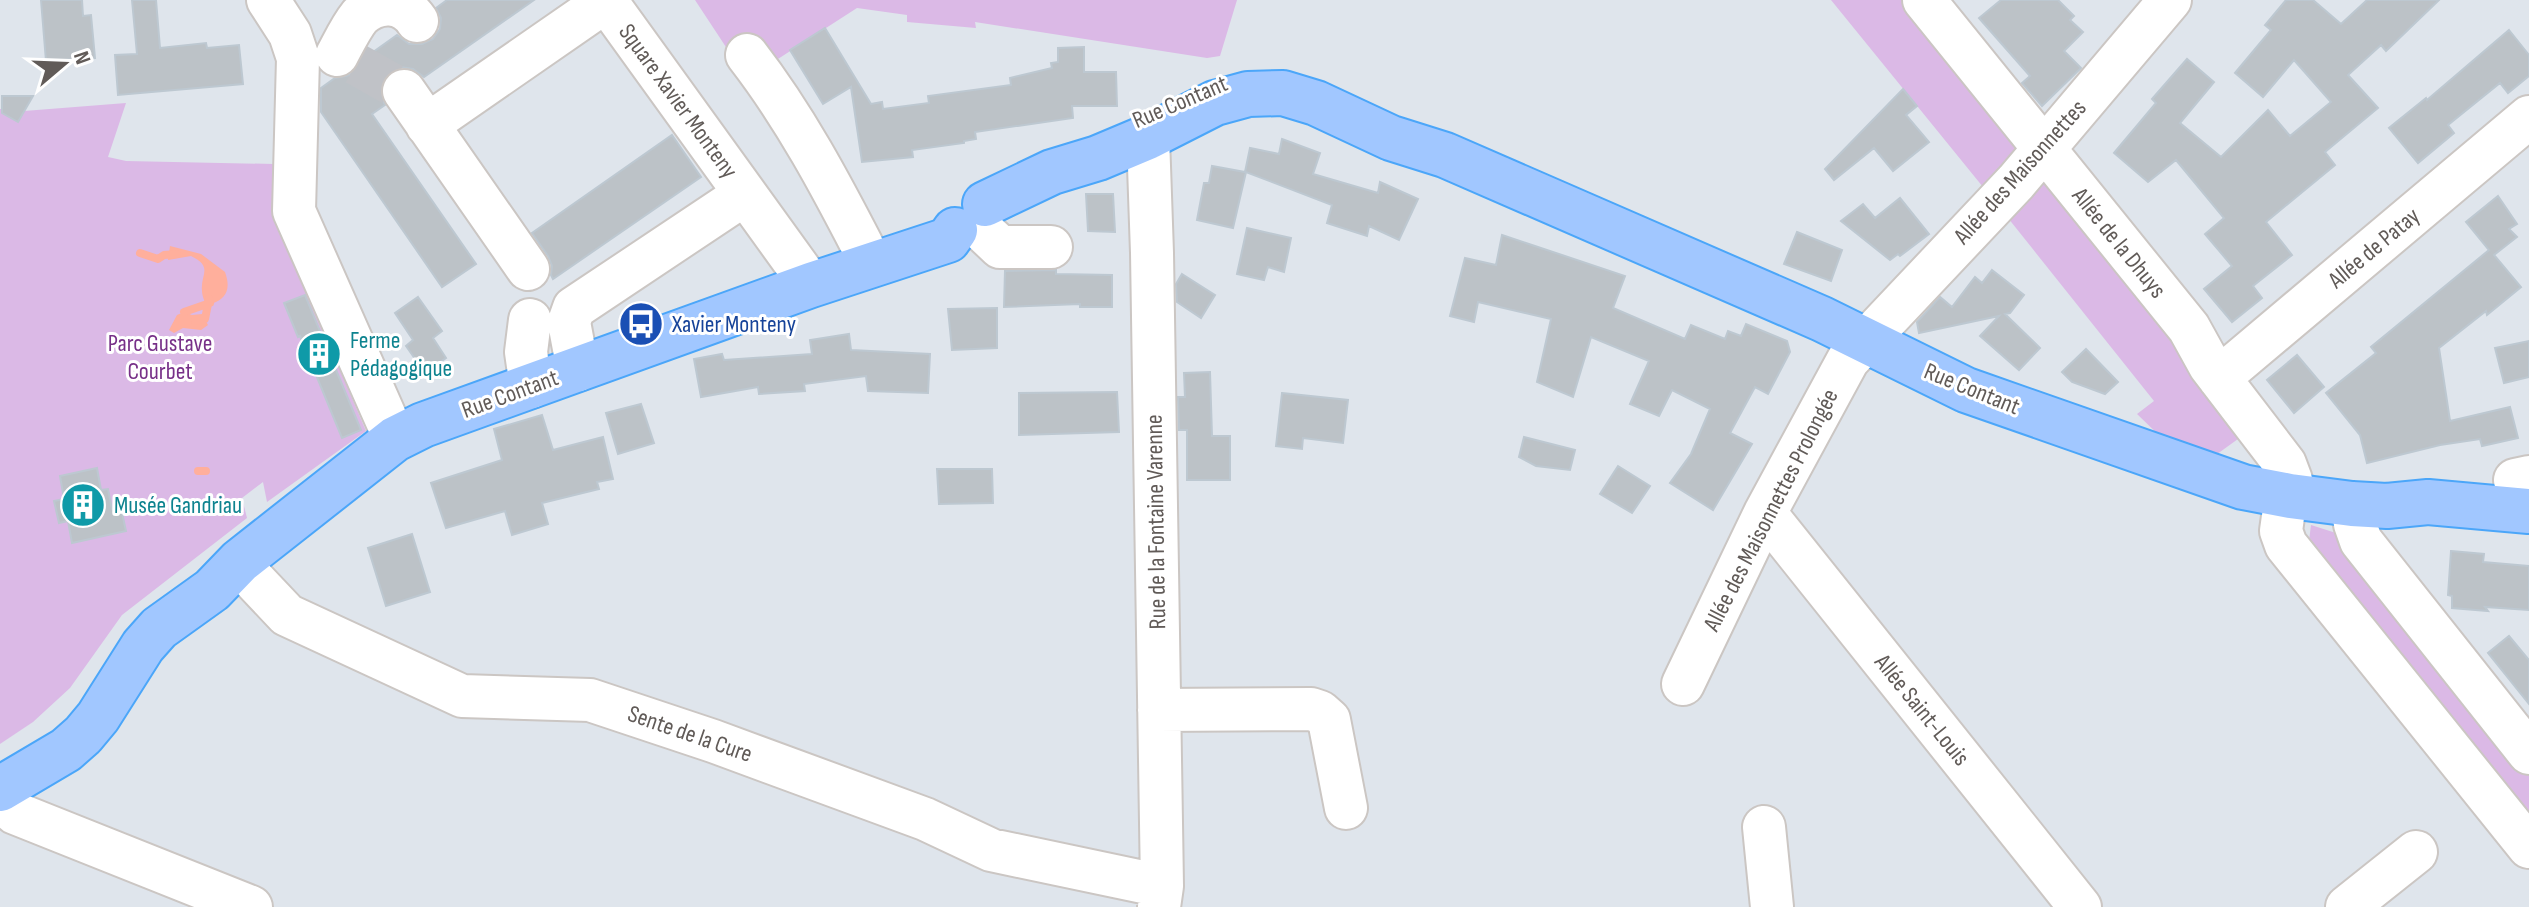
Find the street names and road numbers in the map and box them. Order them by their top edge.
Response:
street label: Square Xavier Monteny [612,18,744,184]
street label: Rue Contant [1128,69,1232,135]
street label: Allée des Maisonnettes [1947,94,2092,251]
street label: Allée de la Dhuys [2065,181,2172,304]
street label: Allée de Patay [2322,201,2426,295]
street label: Rue Contant [1920,357,2024,421]
street label: Rue Contant [458,363,562,425]
street label: Allée des Maisonnettes Prolongée [1697,384,1845,637]
street label: Rue de la Fontaine Varenne [1140,414,1172,630]
street label: Allée Saint-Louis [1868,648,1976,772]
street label: Sente de la Cure [624,699,756,769]

